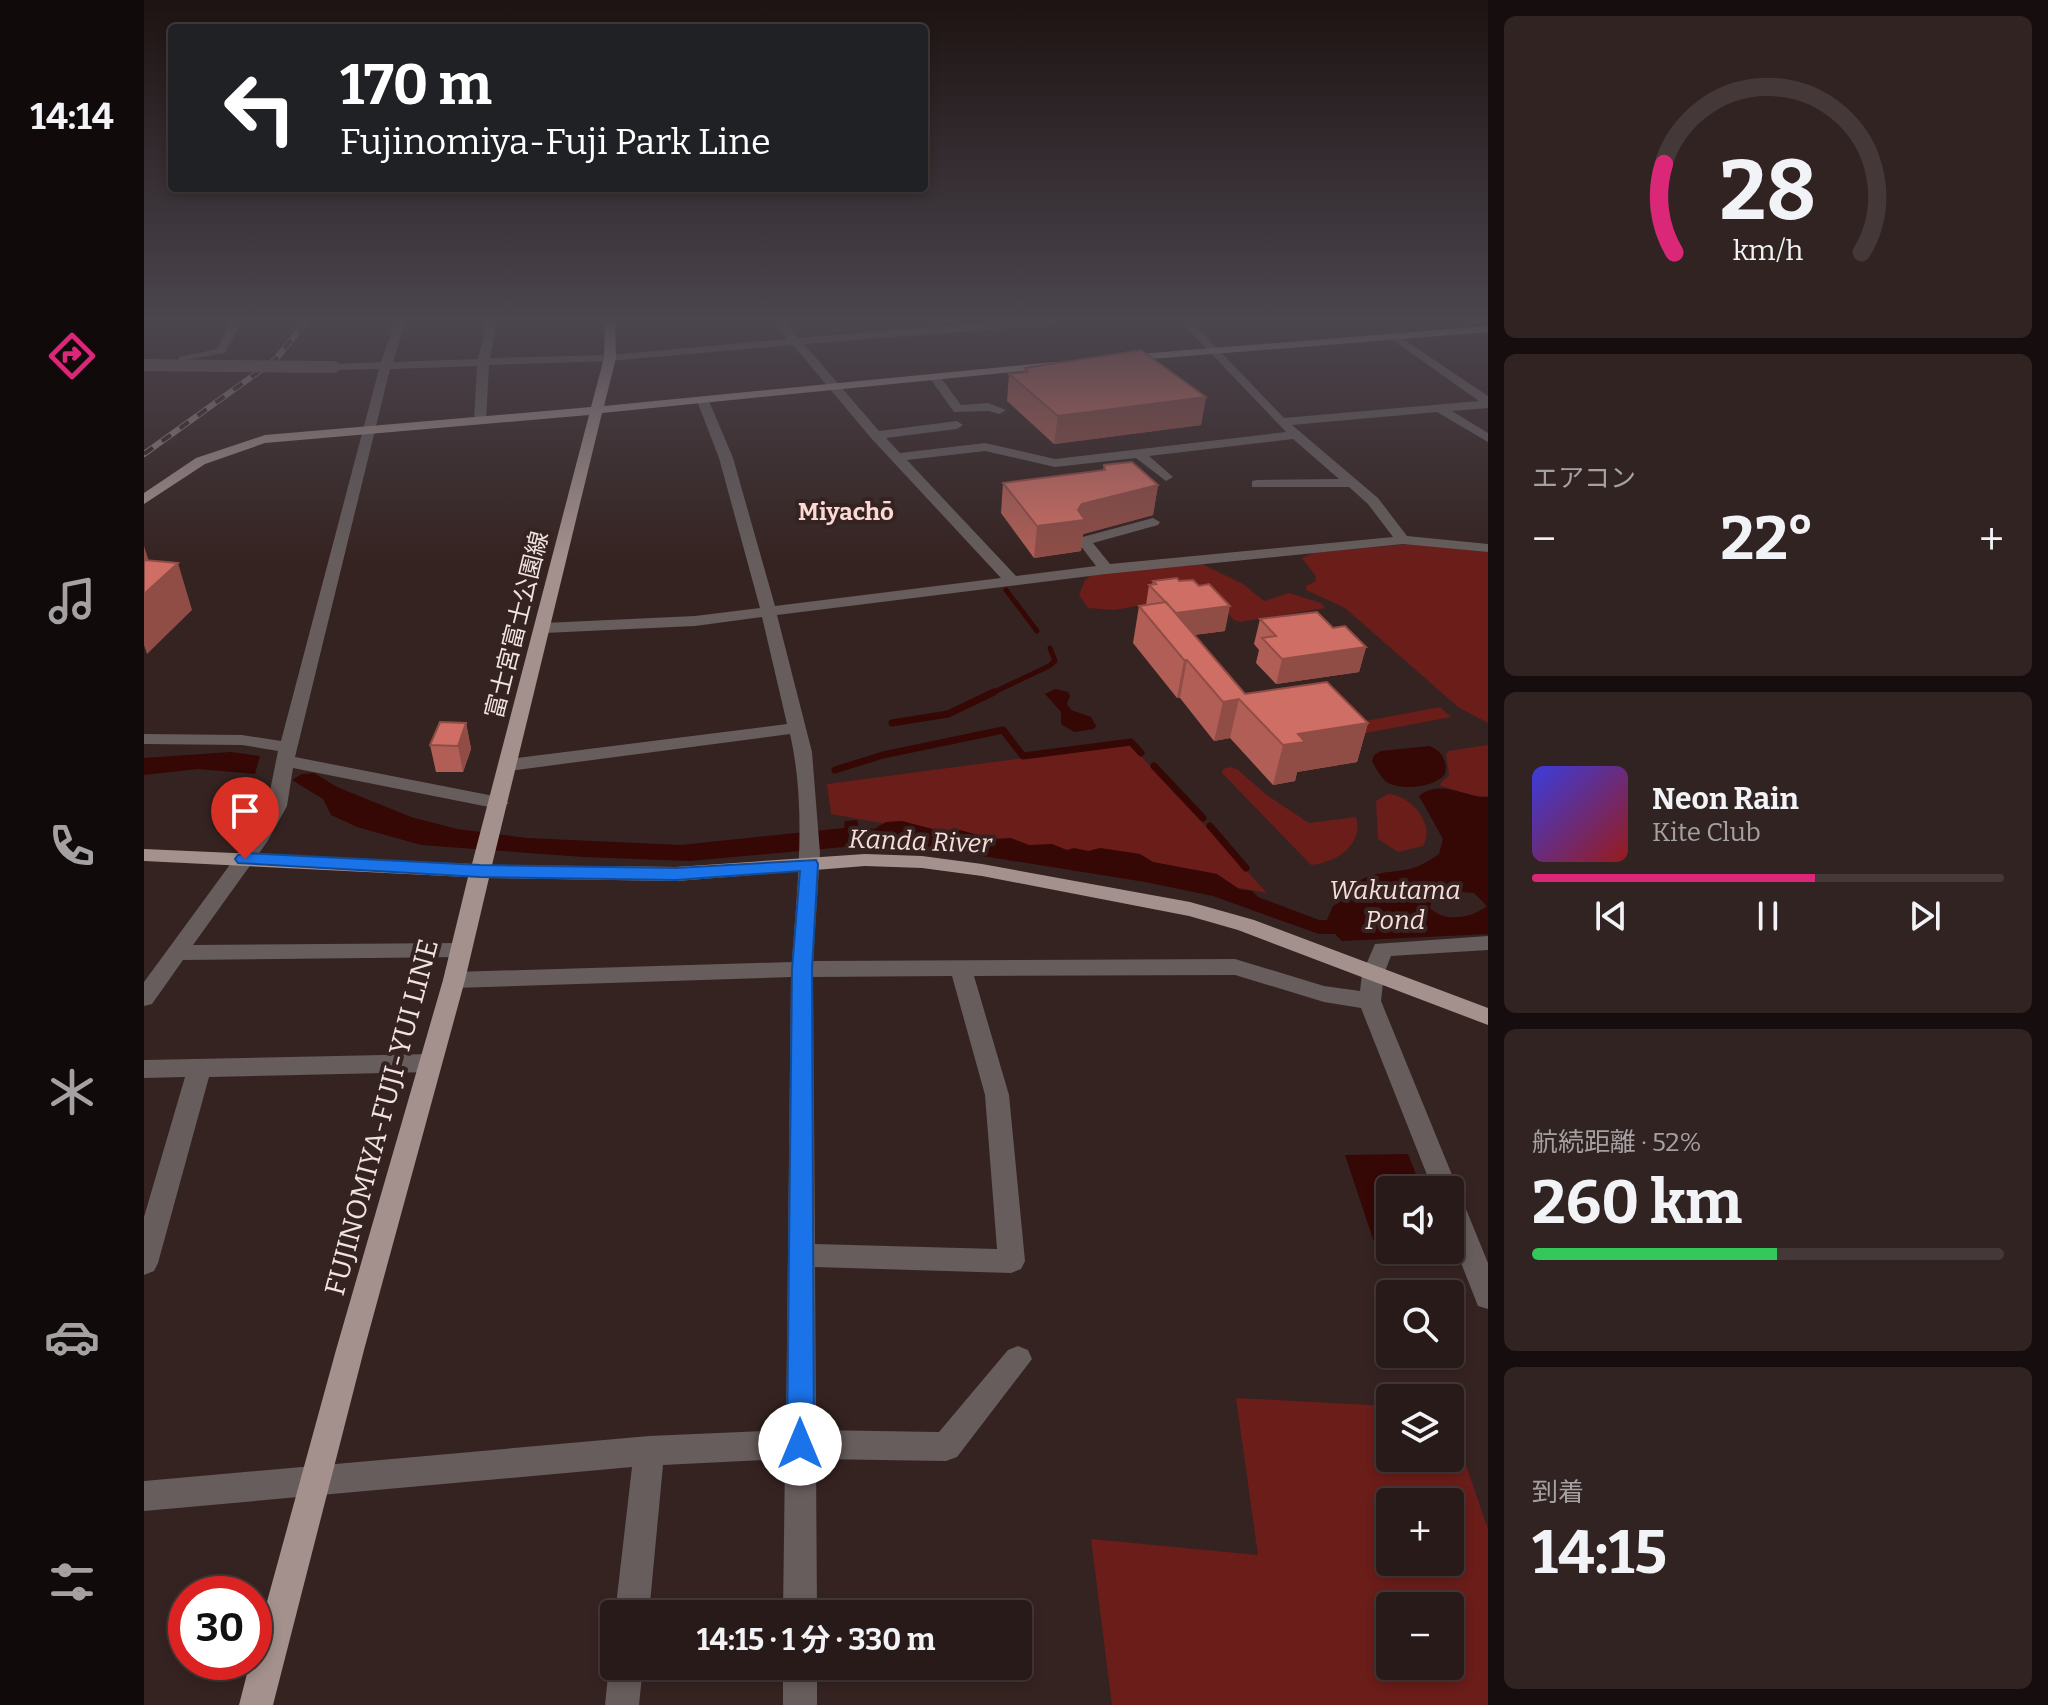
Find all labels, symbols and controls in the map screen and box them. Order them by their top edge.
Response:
text: 170 m [340,52,492,119]
icon: left [208,56,312,160]
text: 14:14 [30,95,114,139]
text: Fujinomiya-Fuji Park Line [340,120,771,164]
text: 28 [1720,140,1816,240]
text: km/h [1733,233,1804,268]
icon: directions [44,328,100,384]
text: エアコン [1532,463,1636,494]
district label: Miyachō [798,498,894,526]
text: 22° [1721,503,1815,575]
text: − [1532,513,1556,566]
text: + [1979,513,2004,566]
street label: 富士宮富士公園線 [480,528,554,722]
icon: music [44,573,100,629]
pin [211,777,279,859]
text: Neon Rain [1652,781,1799,817]
icon: arrive [223,789,267,833]
text: Kite Club [1652,817,1761,848]
icon: phone [44,818,100,874]
water label: Kanda River [848,824,994,860]
water label: Wakutama Pond [1329,875,1461,936]
icon: previous [1589,894,1633,938]
icon: pause [1746,894,1790,938]
icon: next [1903,894,1947,938]
street label: FUJINOMIYA-FUJI-YUI LINE [318,935,445,1299]
icon: climate [44,1064,100,1120]
text: 航続距離 · 52% [1532,1127,1701,1158]
text: 260 km [1532,1167,1742,1239]
map controls [1376,1176,1464,1680]
button: sound [1376,1176,1464,1264]
button: search [1376,1280,1464,1368]
icon: car [44,1309,100,1365]
button: layers [1376,1384,1464,1472]
position arrow [758,1402,842,1486]
text: 到着 [1532,1477,1584,1508]
button: + [1376,1488,1464,1576]
text: 14:15 [1532,1517,1667,1589]
icon: filters [44,1554,100,1610]
speed limit sign: 30 [168,1576,272,1680]
button: − [1376,1592,1464,1680]
text: 14:15 · 1 分 · 330 m [697,1622,935,1658]

